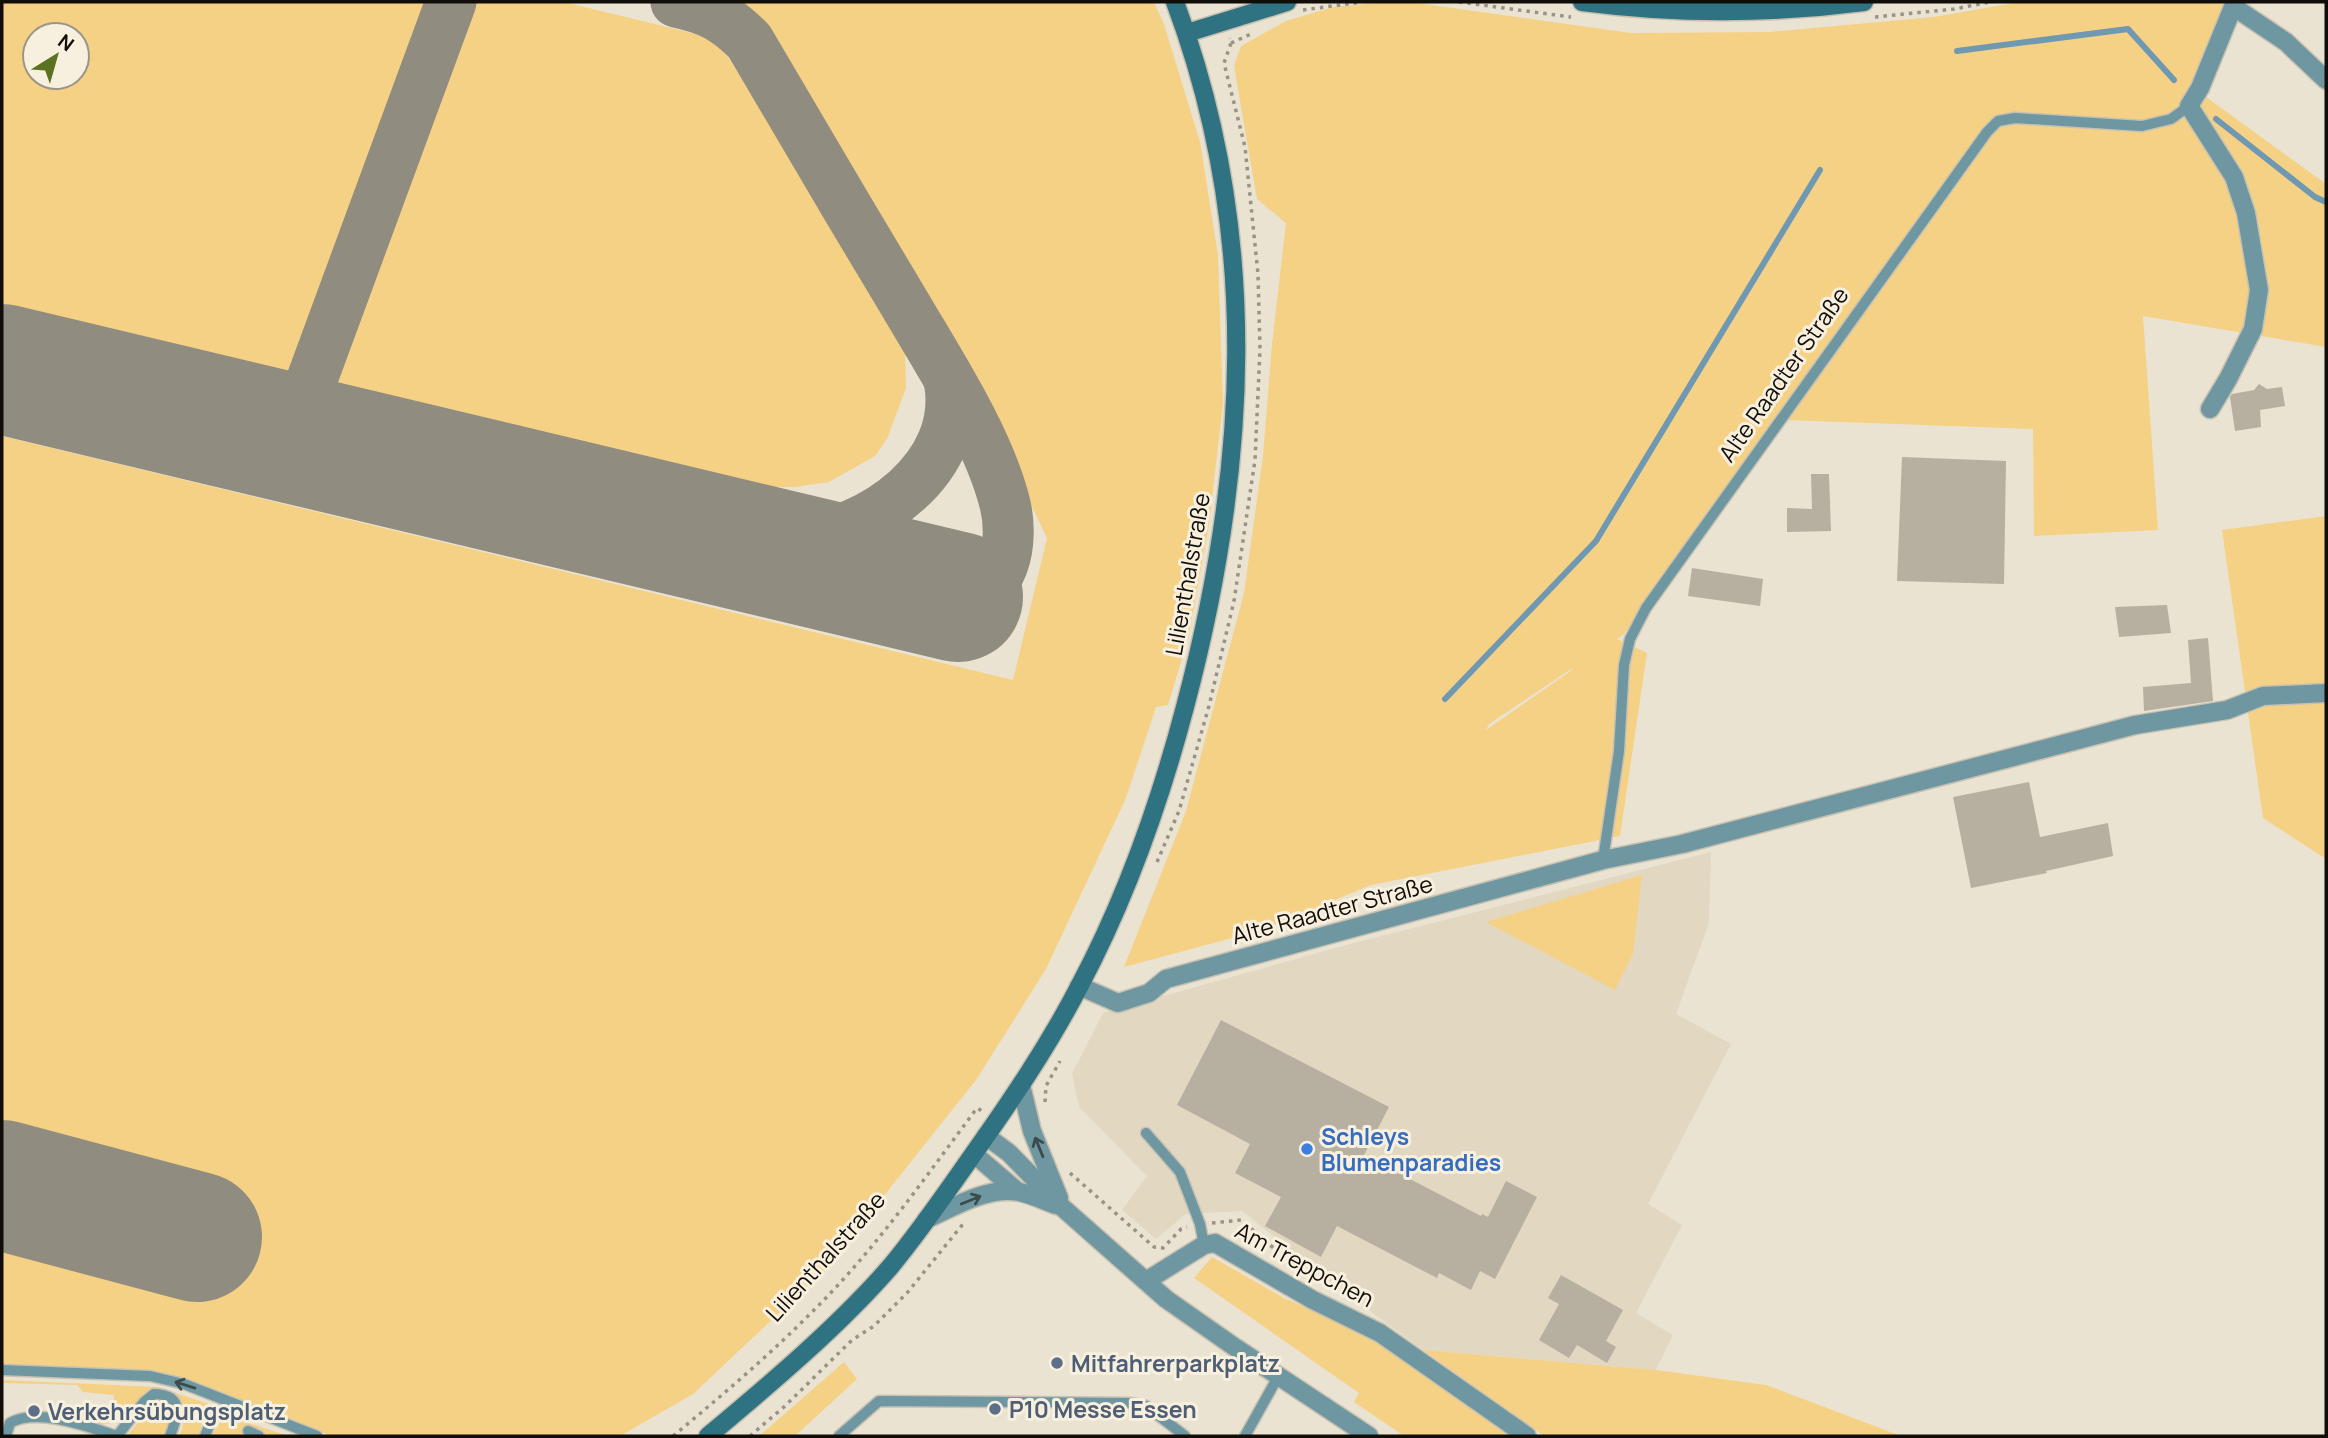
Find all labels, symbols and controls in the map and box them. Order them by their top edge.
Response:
north arrow [21,21,91,91]
text: N [53,28,80,57]
street label: Alte Raadter Straße [1711,280,1855,468]
street label: Lilienthalstraße [1157,490,1217,658]
street label: Alte Raadter Straße [1228,867,1436,951]
place label: Schleys Blumenparadies [1321,1120,1501,1178]
one-way arrow [1031,1137,1044,1159]
marker: Schleys Blumenparadies [1299,1141,1315,1157]
street label: Lilienthalstraße [758,1184,892,1328]
one-way arrow [960,1192,981,1205]
street label: Am Treppchen [1230,1214,1380,1314]
place label: Mitfahrerparkplatz [1071,1347,1280,1379]
marker: Mitfahrerparkplatz [1049,1355,1065,1371]
one-way arrow [175,1378,197,1390]
place label: P10 Messe Essen [1009,1393,1197,1425]
place label: Verkehrsübungsplatz [48,1395,286,1427]
marker: P10 Messe Essen [987,1401,1003,1417]
marker: Verkehrsübungsplatz [26,1403,42,1419]

